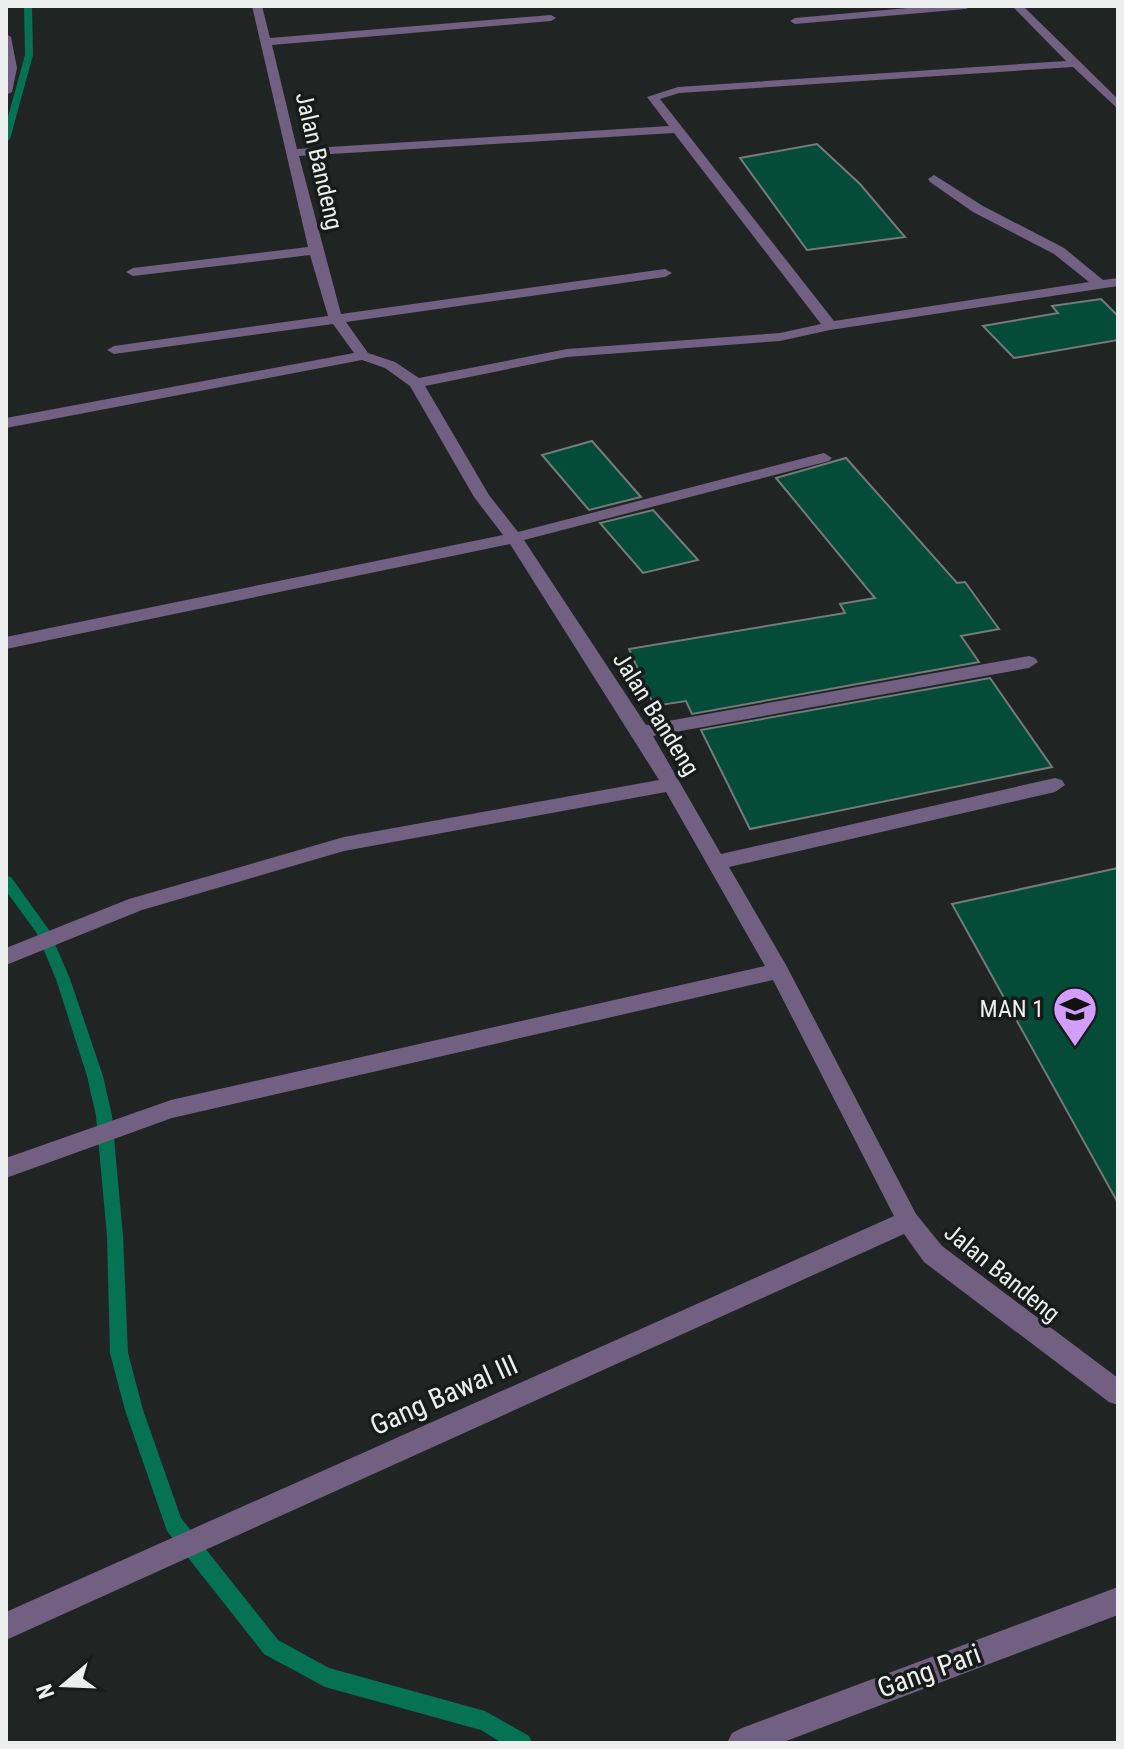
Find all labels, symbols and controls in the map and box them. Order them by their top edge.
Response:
street label: Jalan Bandeng [290,90,348,232]
street label: Jalan Bandeng [607,647,705,781]
school or university icon: MAN 1 [1051,985,1099,1048]
place label: MAN 1 [980,995,1044,1023]
street label: Jalan Bandeng [939,1218,1065,1328]
street label: Gang Bawal III [365,1348,523,1442]
street label: Gang Pari [873,1637,985,1705]
north arrow [24,1645,104,1725]
text: N [32,1681,60,1702]

